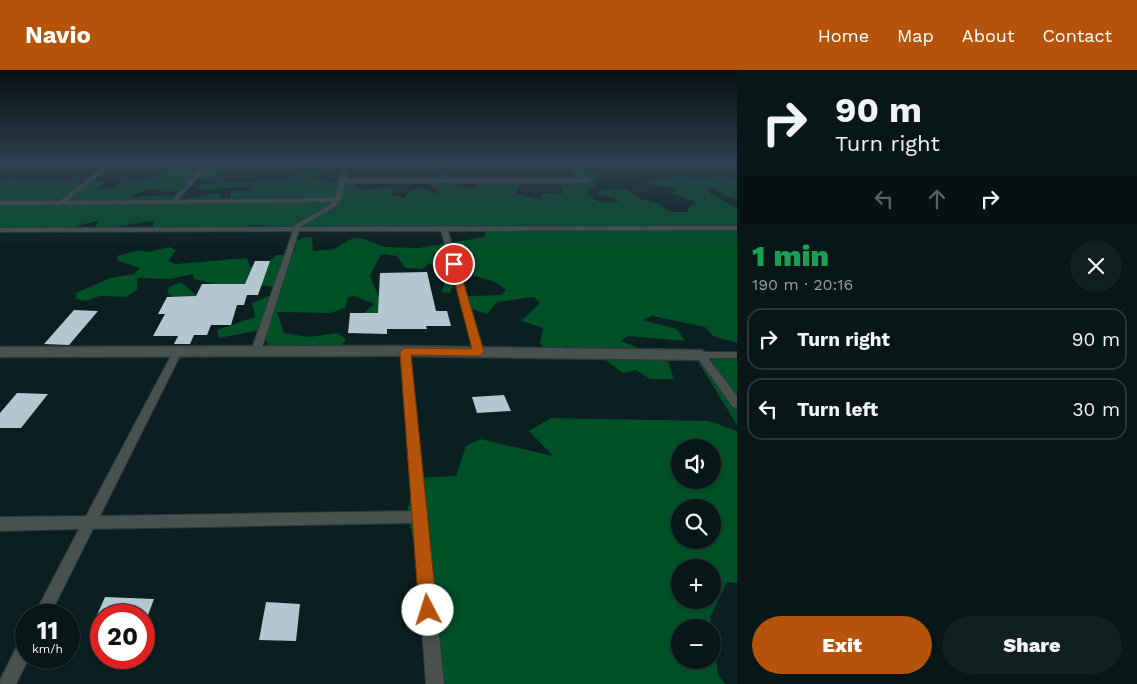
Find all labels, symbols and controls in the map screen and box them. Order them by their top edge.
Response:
text: Navio [25,21,91,49]
text: Home [818,25,869,46]
text: Map [897,25,934,46]
text: About [962,25,1014,46]
text: Contact [1042,25,1112,46]
text: 90 m [835,89,922,131]
icon: right [752,90,817,155]
text: Turn right [835,131,940,156]
icon: left [870,185,898,213]
icon: ahead [923,185,951,213]
icon: right [976,185,1004,213]
text: 1 min [752,238,829,273]
button: close [1070,240,1122,292]
pin [433,243,475,285]
icon: arrive [440,250,468,278]
text: 190 m · 20:16 [752,275,853,294]
icon: right [754,325,782,353]
text: Turn right [797,328,890,351]
text: 90 m [1072,328,1120,351]
icon: left [754,395,782,423]
text: Turn left [797,398,878,421]
text: 30 m [1073,398,1120,421]
map controls [671,439,721,669]
button: sound [671,439,721,489]
button: search [671,499,721,549]
button: + [671,559,721,609]
position arrow [401,583,453,635]
speed limit sign: 20 [90,604,155,669]
text: 11 [37,616,58,645]
button: Exit [752,616,932,674]
button: Share [942,616,1122,674]
button: − [671,619,721,669]
text: km/h [32,642,63,656]

